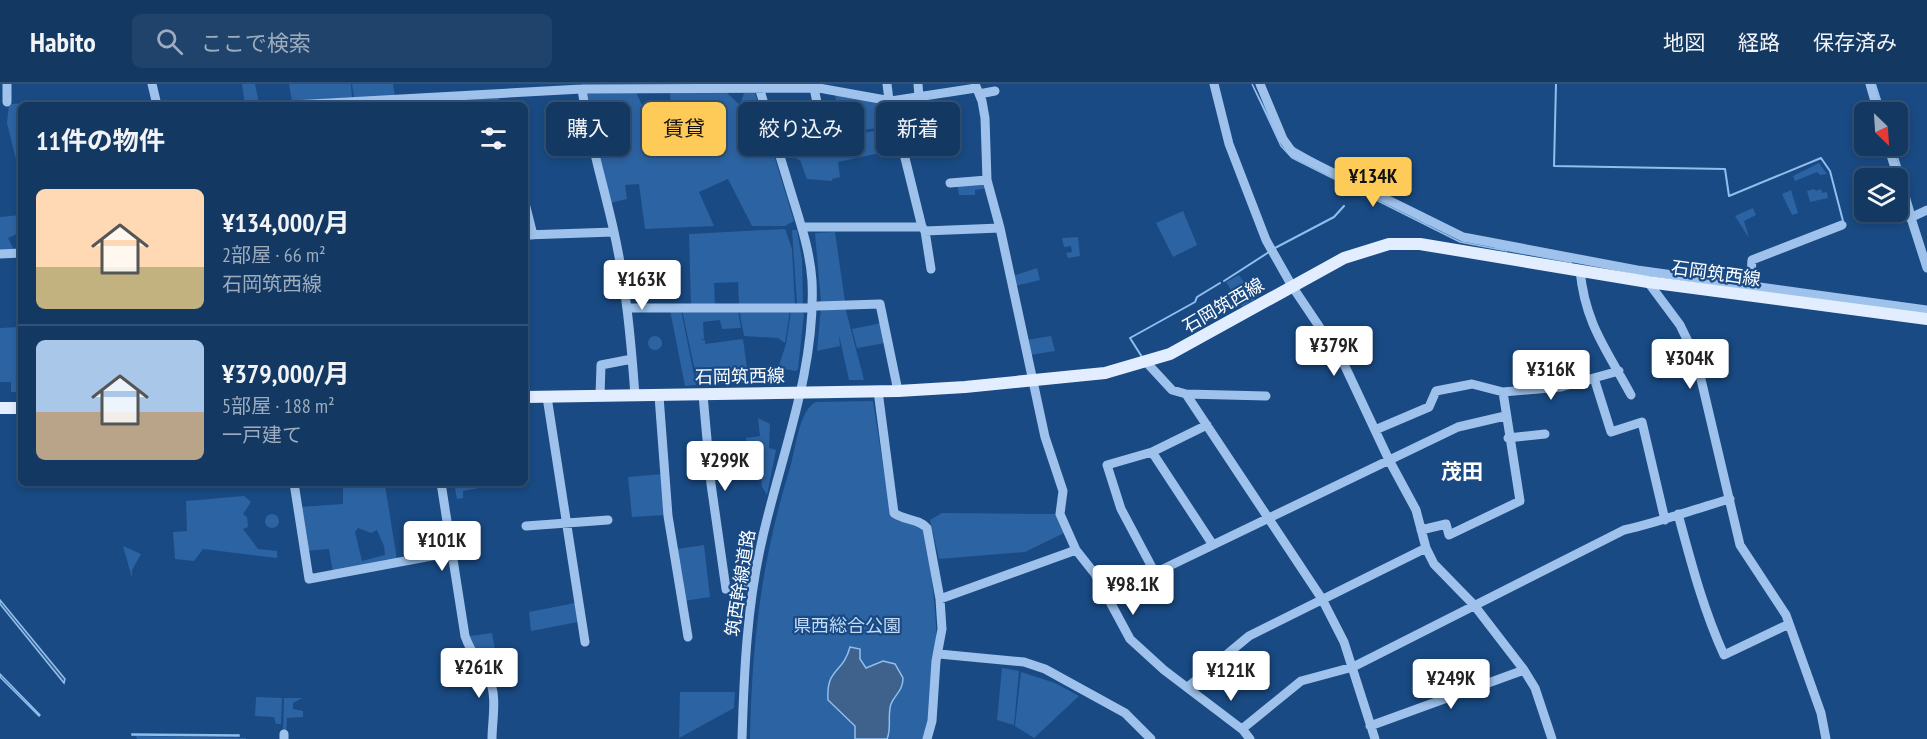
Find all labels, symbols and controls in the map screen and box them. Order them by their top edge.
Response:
search box [132,14,552,68]
text: Habito [30,23,96,60]
icon: search [153,25,186,58]
text: ここで検索 [201,29,311,57]
text: 地図 [1663,29,1705,56]
text: 経路 [1738,29,1780,56]
text: 保存済み [1813,29,1897,56]
chip: 購入 [546,102,630,156]
chip: 賃貸 [642,102,726,156]
chip: 絞り込み [738,102,864,156]
chip: 新着 [876,102,960,156]
north arrow [1854,102,1908,156]
map controls [1854,102,1908,222]
icon: filters [477,122,510,155]
text: 11件の物件 [36,124,165,157]
pin: ¥134K [1331,157,1415,208]
text: ¥134K [1349,163,1397,189]
button: layers [1854,168,1908,222]
text: ¥134,000/月 [222,206,350,239]
icon: home [84,213,156,285]
text: 2部屋 · 66 m² [222,242,326,268]
street label: 石岡筑西線 [1670,255,1762,291]
pin: ¥163K [600,260,684,311]
text: ¥163K [618,266,666,292]
text: 石岡筑西線 [222,271,322,297]
street label: 石岡筑西線 [1178,273,1268,337]
pin: ¥379K [1292,326,1376,377]
text: ¥379K [1310,332,1358,358]
pin: ¥304K [1648,339,1732,390]
text: ¥304K [1666,345,1714,371]
pin: ¥316K [1509,350,1593,401]
text: ¥316K [1527,356,1575,382]
text: ¥379,000/月 [222,357,350,390]
icon: home [84,364,156,436]
street label: 石岡筑西線 [695,364,785,388]
text: 5部屋 · 188 m² [222,393,335,419]
text: 一戸建て [222,422,302,448]
pin: ¥299K [683,441,767,492]
text: ¥299K [701,447,749,473]
district label: 茂田 [1441,458,1483,485]
pin: ¥101K [400,521,484,572]
text: ¥101K [418,527,466,553]
street label: 筑西幹線道路 [720,528,760,638]
pin: ¥98.1K [1084,565,1182,616]
text: ¥98.1K [1107,571,1159,597]
park label: 県西総合公園 [793,614,901,637]
pin: ¥261K [437,648,521,699]
pin: ¥121K [1189,651,1273,702]
text: ¥261K [455,654,503,680]
text: ¥121K [1207,657,1255,683]
pin: ¥249K [1409,659,1493,710]
text: ¥249K [1427,665,1475,691]

